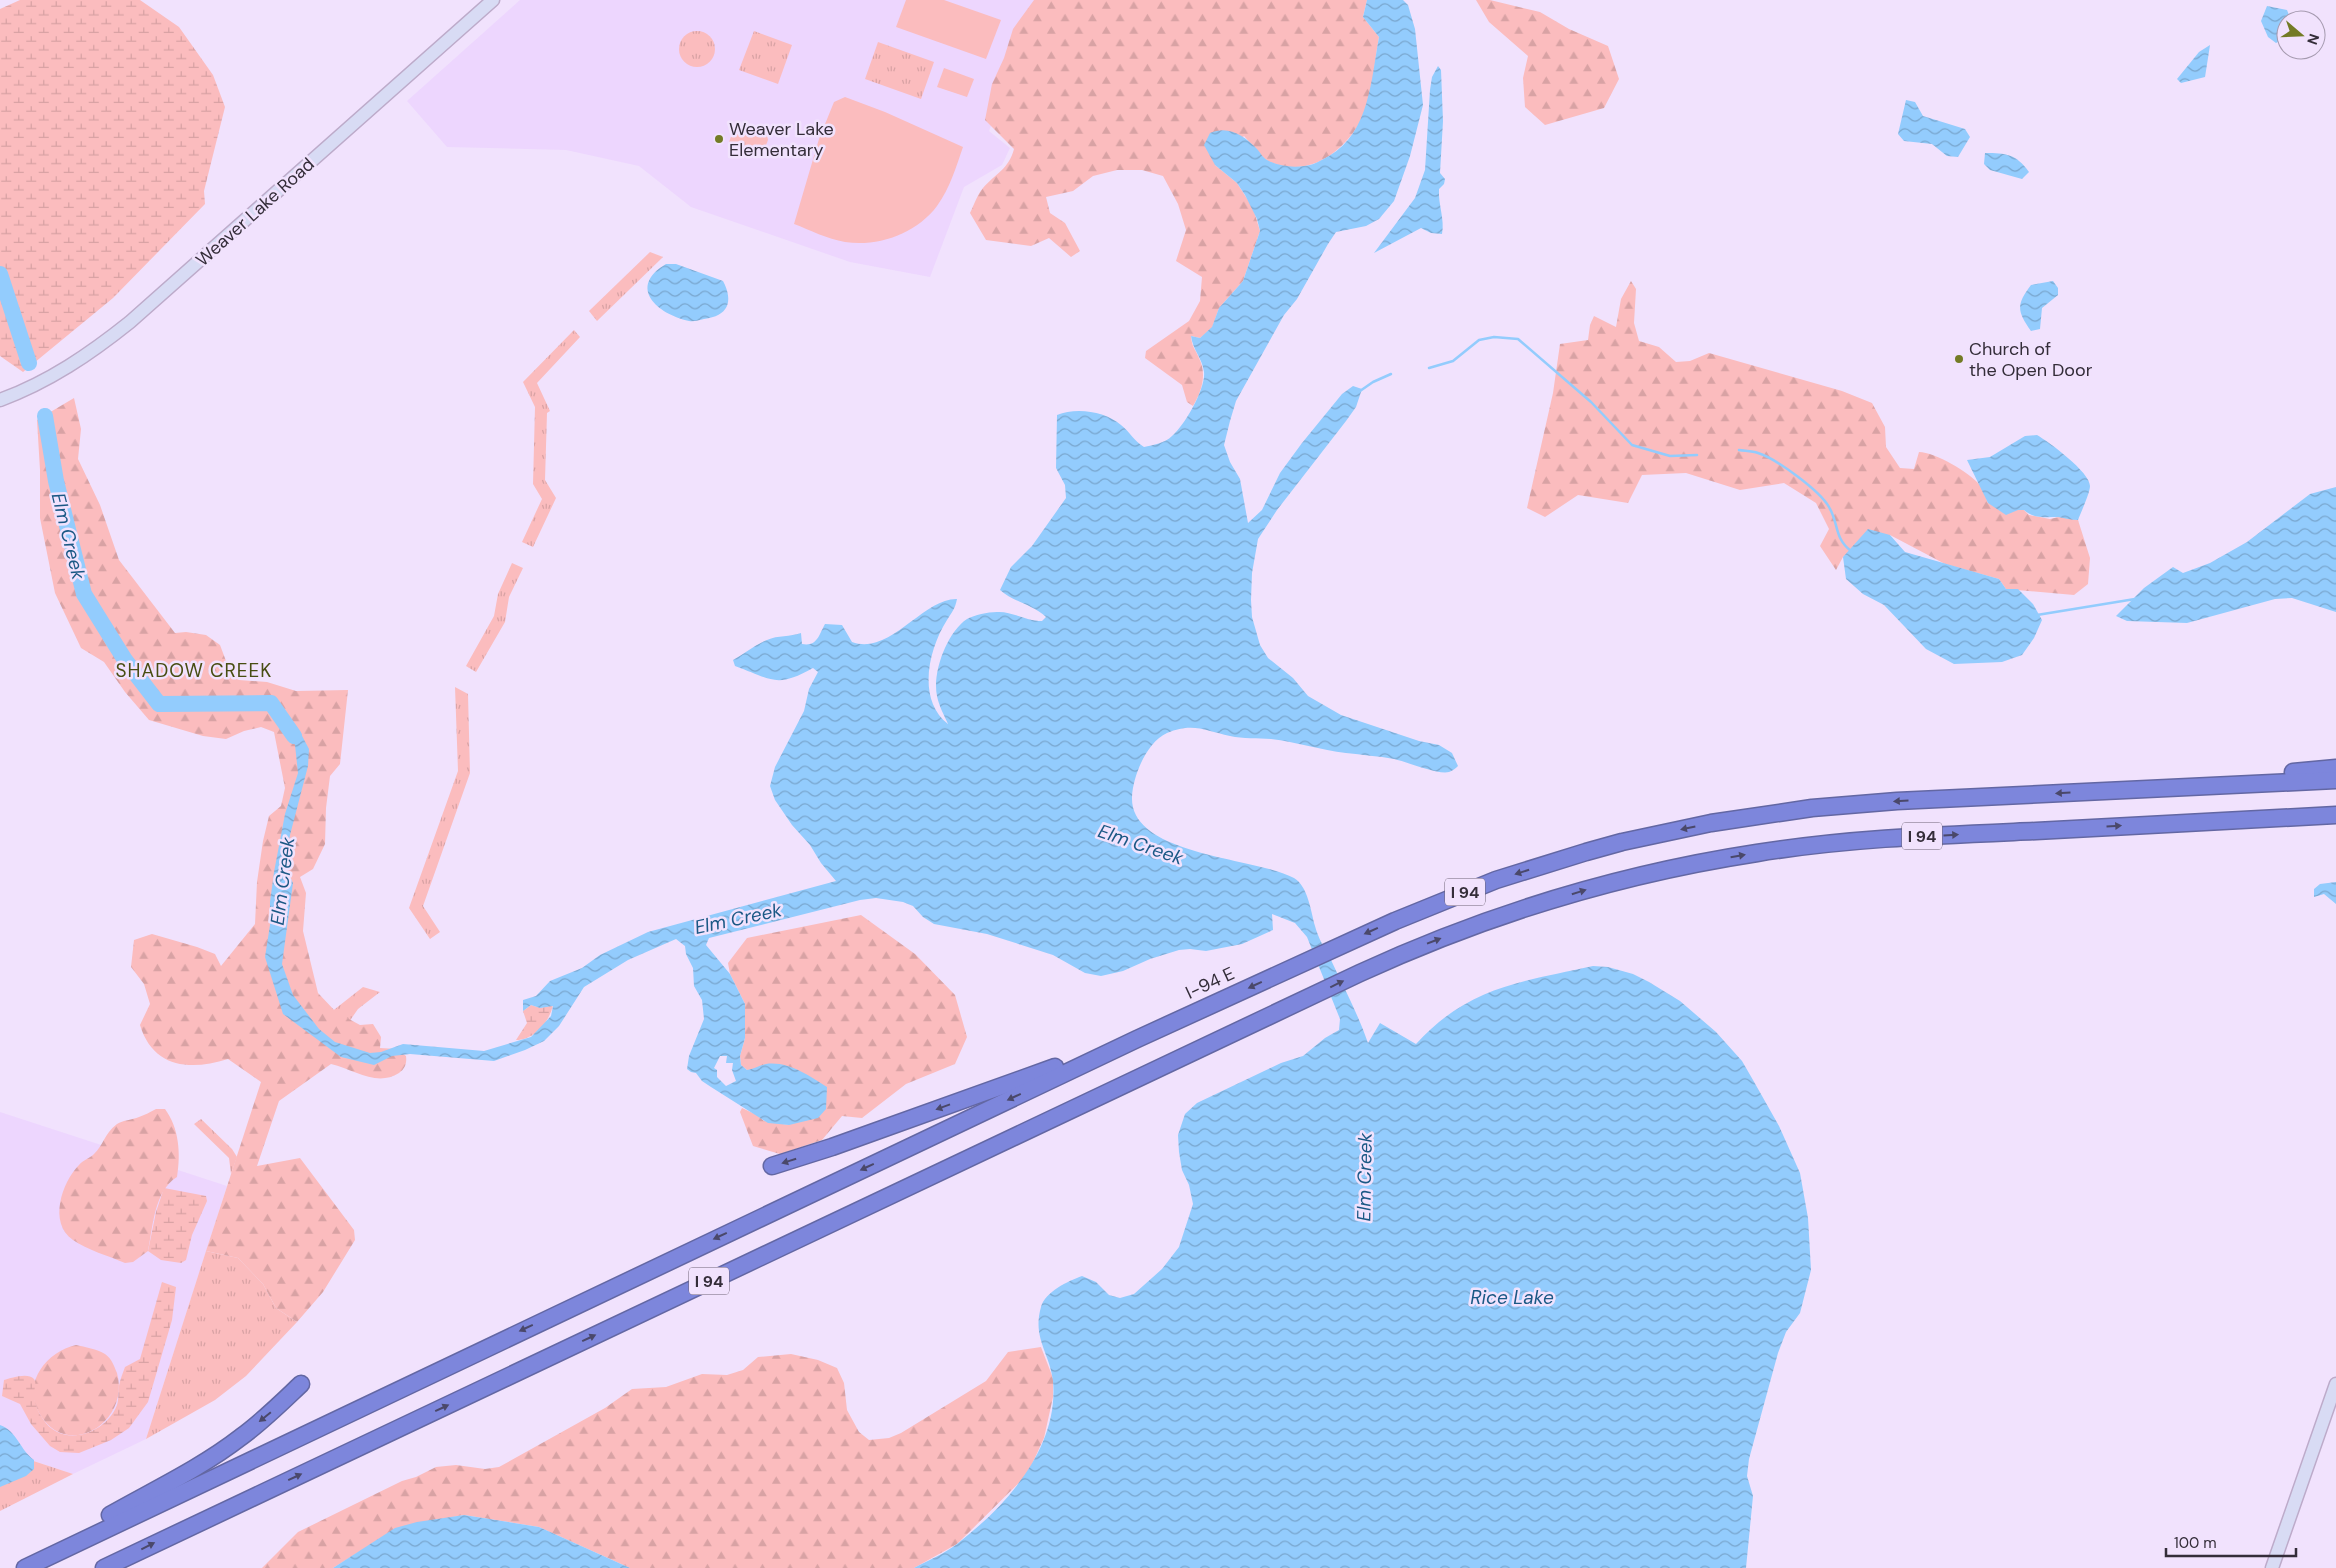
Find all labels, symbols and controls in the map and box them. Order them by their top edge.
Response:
north arrow [2276,10,2326,60]
text: N [2303,31,2323,47]
place label: Weaver Lake Elementary [729,117,834,162]
marker: Weaver Lake Elementary [713,133,725,145]
street label: Weaver Lake Road [191,152,319,272]
place label: Church of the Open Door [1969,337,2093,382]
marker: Church of the Open Door [1953,353,1965,365]
water label: Elm Creek [46,490,91,582]
district label: SHADOW CREEK [116,658,272,683]
one-way arrow [2055,789,2071,797]
one-way arrow [1892,797,1908,805]
water label: Elm Creek [1095,818,1187,871]
road number: I 94 [1902,822,1942,849]
one-way arrow [2106,822,2122,830]
one-way arrow [1680,824,1695,832]
one-way arrow [1944,830,1960,838]
water label: Elm Creek [265,835,300,927]
one-way arrow [1730,851,1746,859]
one-way arrow [1515,868,1530,876]
road number: I 94 [1445,879,1485,906]
one-way arrow [1572,887,1587,895]
water label: Elm Creek [692,897,784,940]
one-way arrow [1364,927,1378,935]
one-way arrow [1427,936,1442,944]
street label: I-94 E [1182,961,1238,1005]
one-way arrow [1330,980,1344,988]
one-way arrow [1248,981,1262,989]
one-way arrow [1007,1093,1021,1101]
one-way arrow [935,1103,950,1111]
water label: Elm Creek [1351,1132,1378,1222]
one-way arrow [782,1157,797,1165]
one-way arrow [860,1163,874,1171]
one-way arrow [713,1232,728,1240]
road number: I 94 [689,1268,729,1294]
water label: Rice Lake [1470,1285,1554,1310]
one-way arrow [519,1325,533,1333]
one-way arrow [582,1334,596,1342]
one-way arrow [435,1403,449,1411]
one-way arrow [259,1412,272,1423]
one-way arrow [288,1472,302,1480]
scale bar [2166,1526,2296,1558]
text: 100 m [2174,1533,2217,1553]
one-way arrow [141,1542,155,1550]

